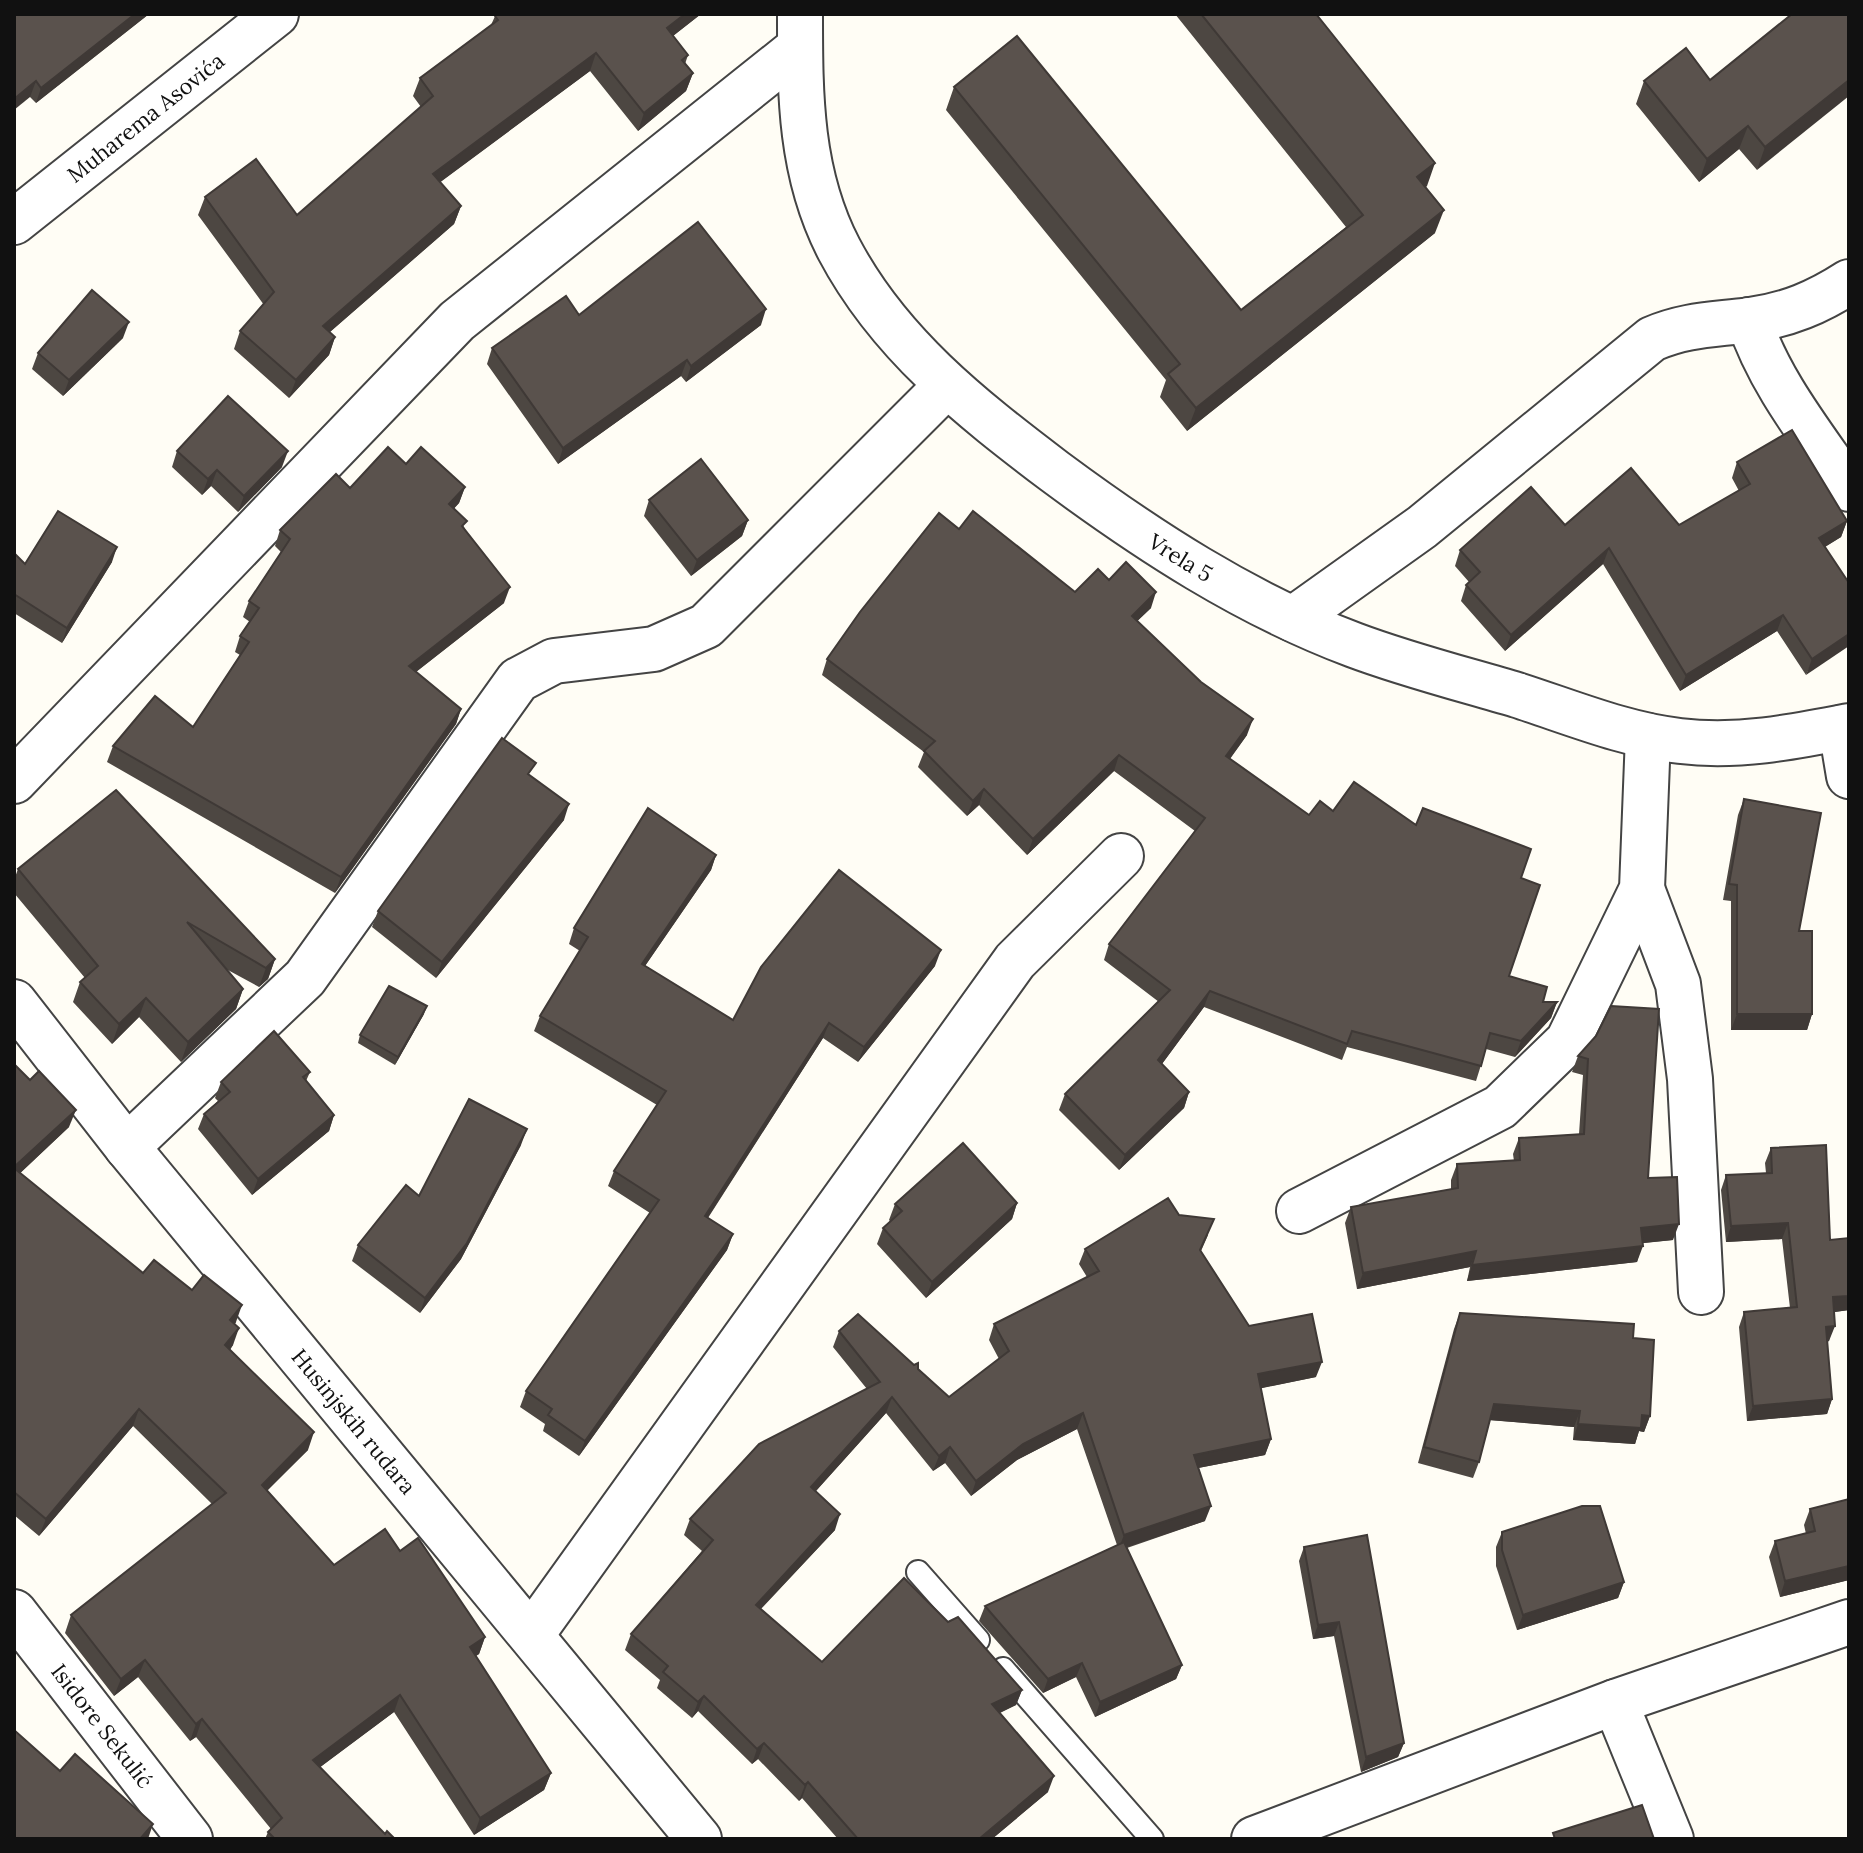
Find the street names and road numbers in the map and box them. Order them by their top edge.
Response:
street label: Muharema Asovića [61,47,230,189]
street label: Vrela 5 [1142,527,1218,588]
street label: Husinjskih rudara [286,1343,422,1500]
street label: Isidore Sekulić [45,1658,159,1794]

